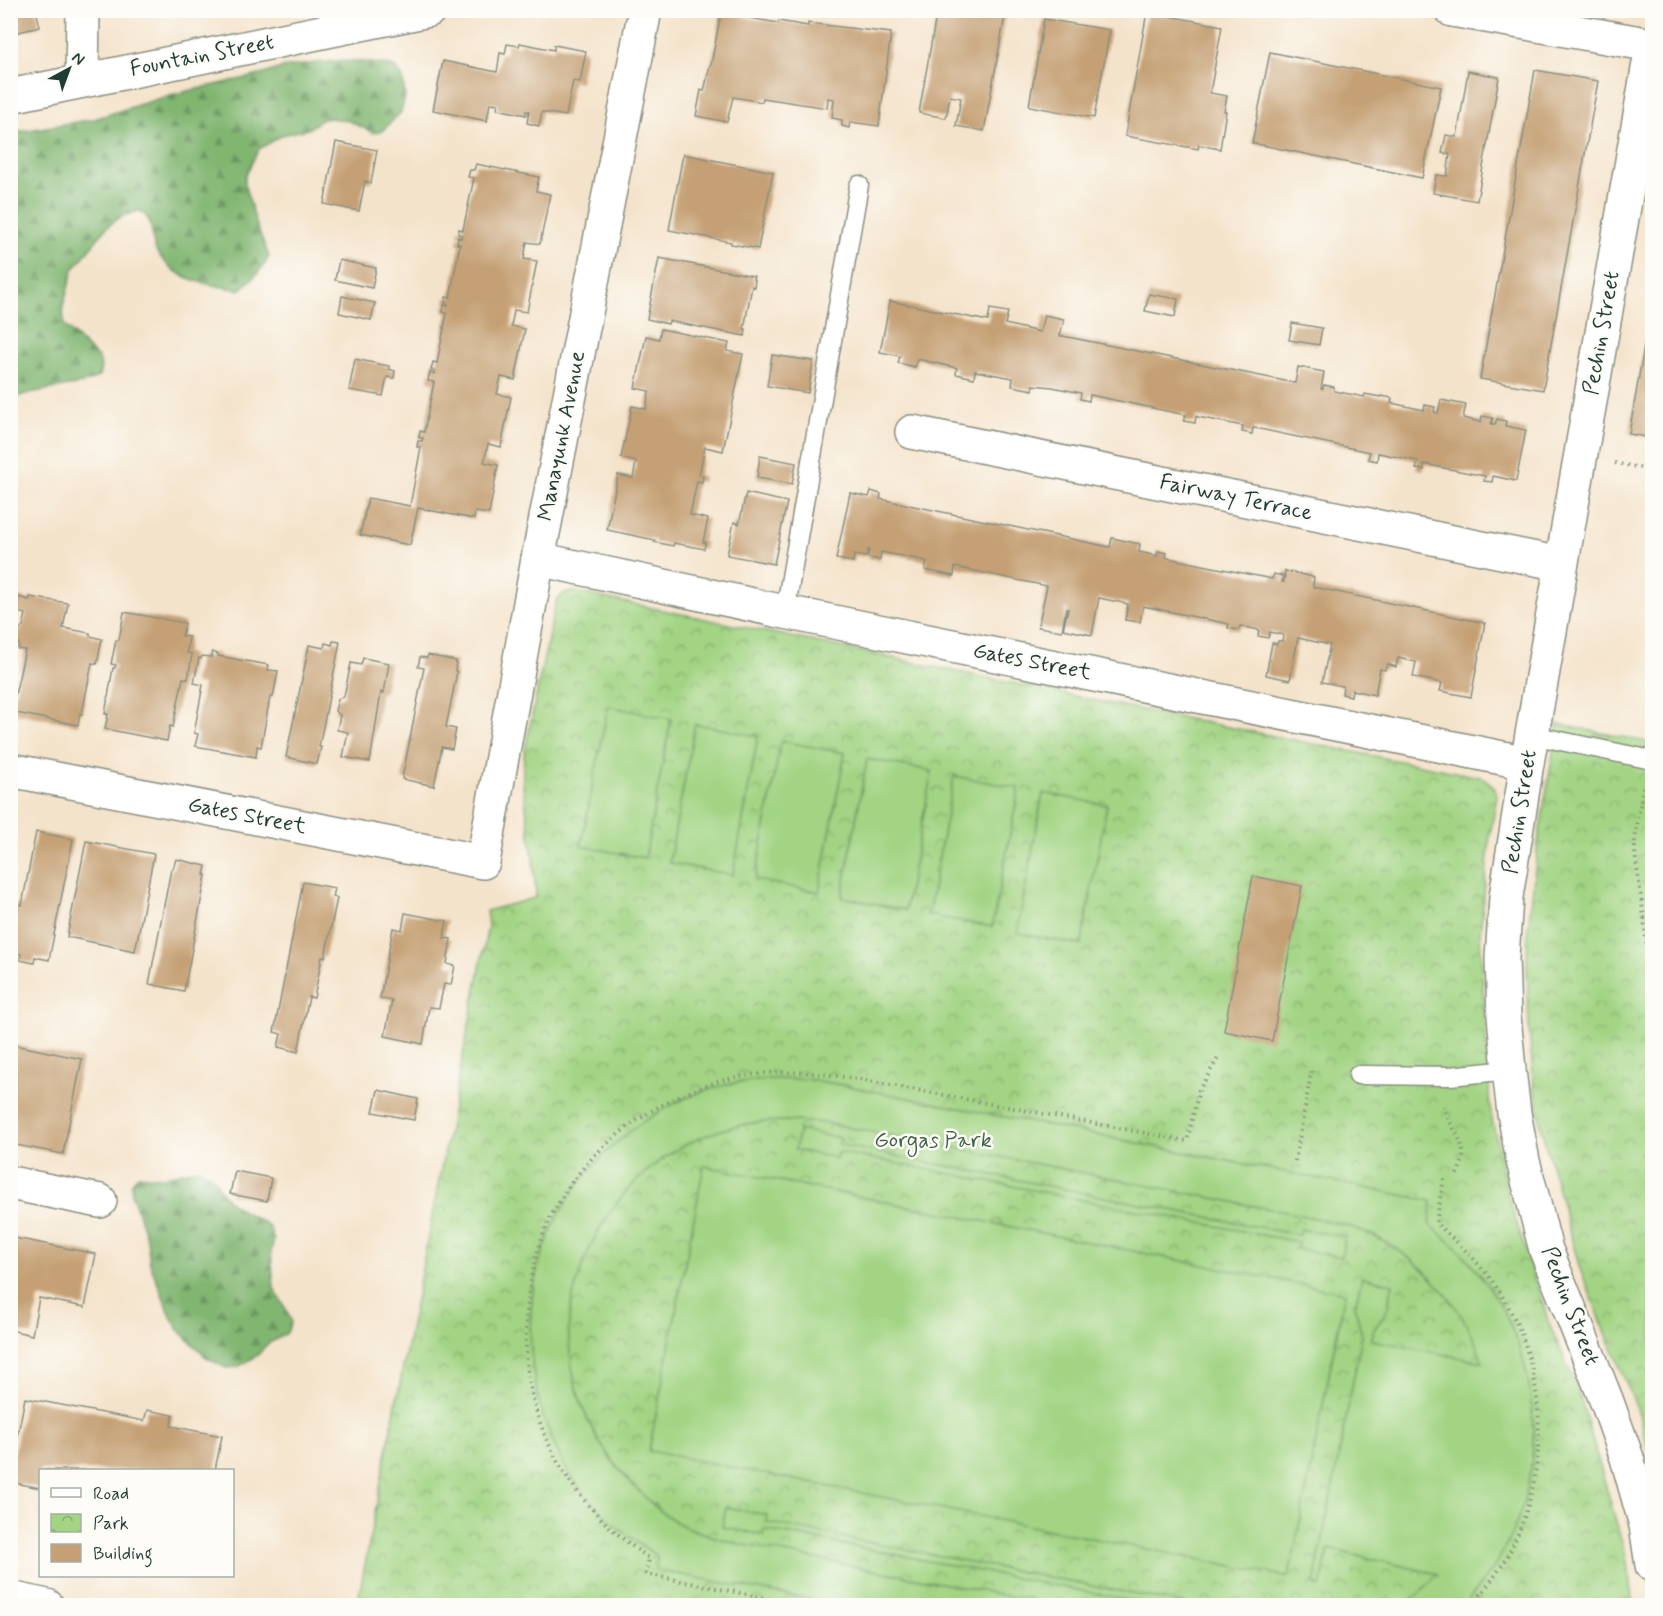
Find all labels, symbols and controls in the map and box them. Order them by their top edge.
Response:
street label: Fountain Street [128,28,276,84]
north arrow [39,39,99,99]
text: N [67,47,89,70]
street label: Pechin Street [1577,269,1627,397]
street label: Manayunk Avenue [532,348,592,523]
street label: Fairway Terrace [1157,468,1315,528]
street label: Gates Street [971,637,1094,687]
street label: Pechin Street [1496,748,1544,876]
street label: Gates Street [186,791,309,841]
park label: Gorgas Park [874,1127,992,1158]
street label: Pechin Street [1534,1243,1606,1369]
legend [39,1469,234,1577]
text: Road [93,1482,129,1506]
text: Park [93,1512,129,1536]
text: Building [93,1542,153,1568]

